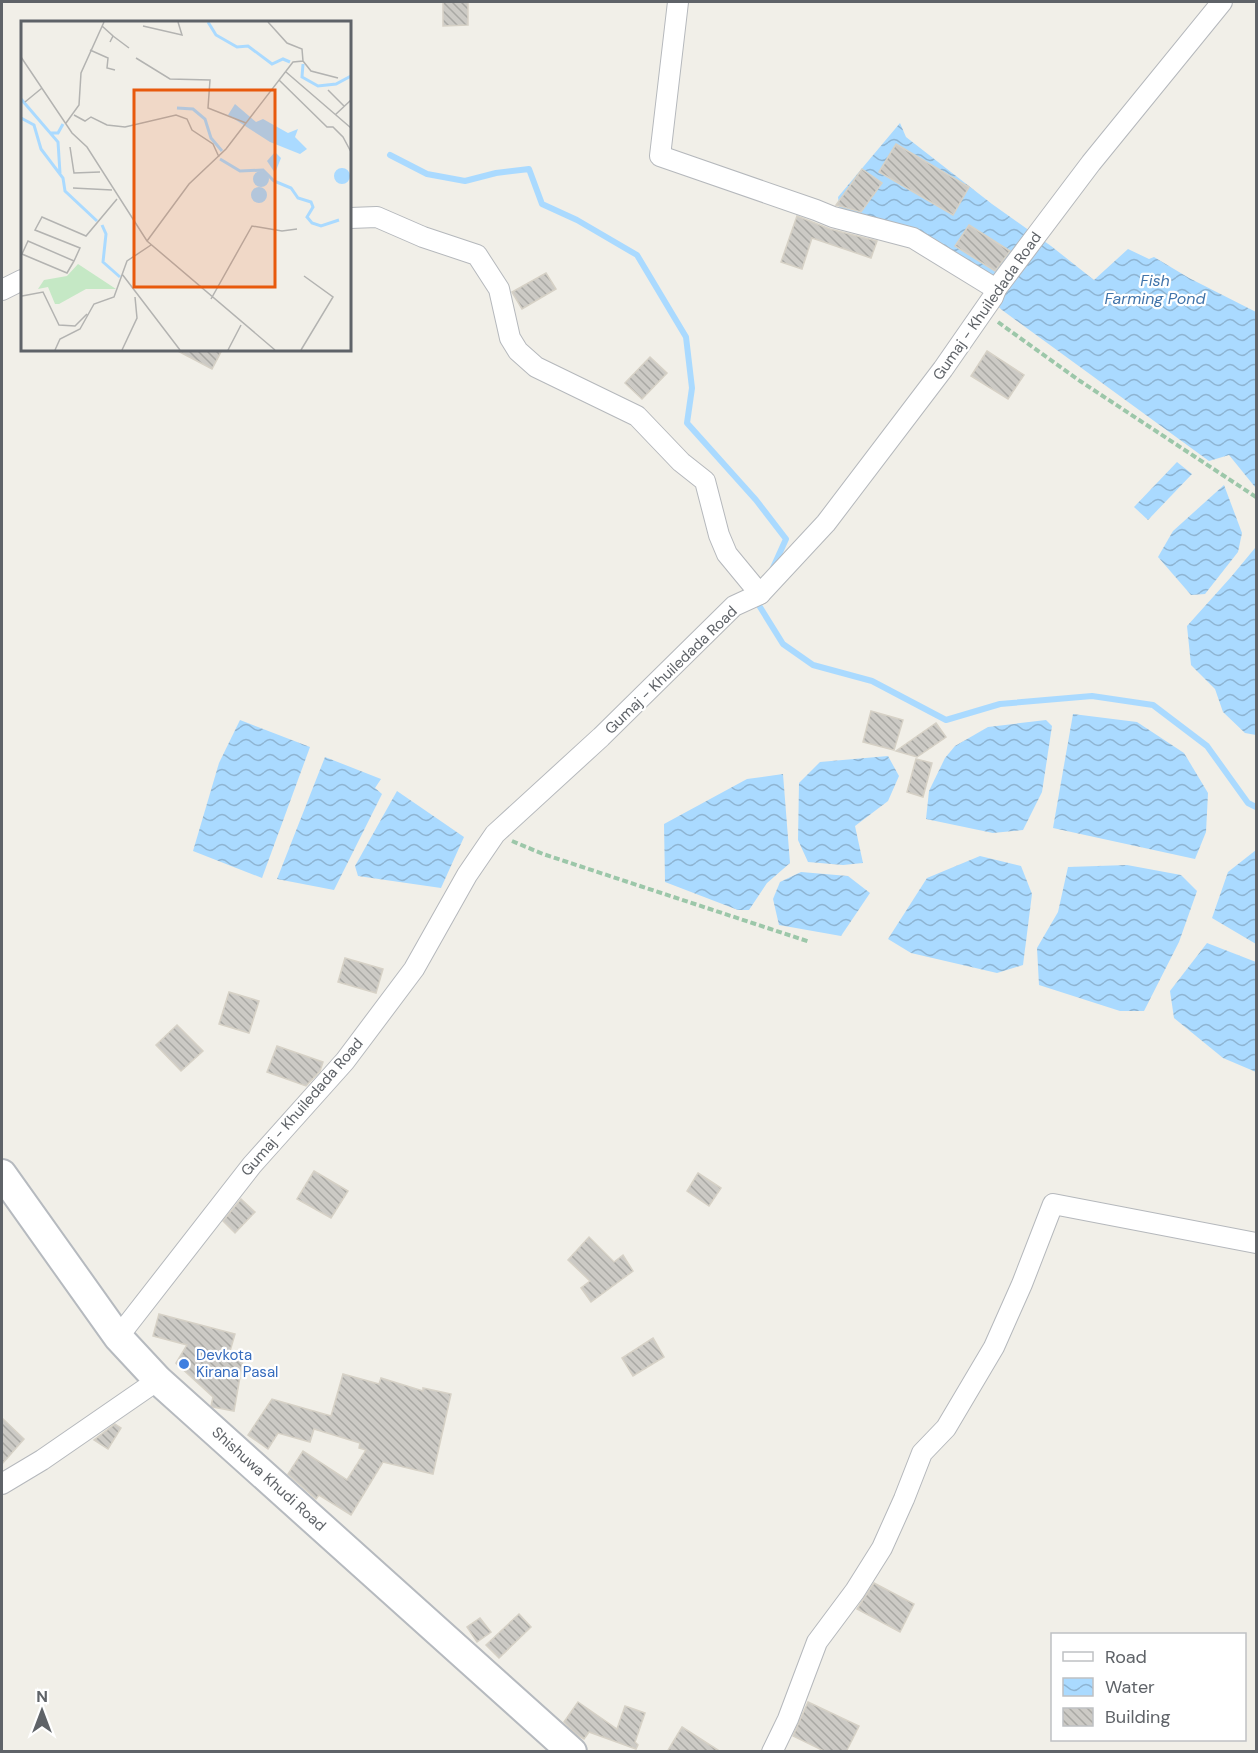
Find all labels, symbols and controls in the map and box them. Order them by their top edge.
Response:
inset map [21,21,351,351]
street label: Gumaj - Khuiledada Road [928,228,1046,384]
water label: Fish Farming Pond [1105,270,1207,309]
street label: Gumaj - Khuiledada Road [600,601,742,739]
street label: Gumaj - Khuiledada Road [236,1034,368,1180]
place label: Devkota Kirana Pasal [196,1345,278,1382]
marker: Devkota Kirana Pasal [177,1357,191,1371]
street label: Shishuwa Khudi Road [208,1422,330,1536]
legend [1051,1633,1246,1741]
text: Road [1105,1645,1147,1669]
text: Water [1105,1675,1155,1699]
north arrow [12,1681,72,1741]
text: N [36,1686,48,1707]
text: Building [1105,1705,1170,1729]

